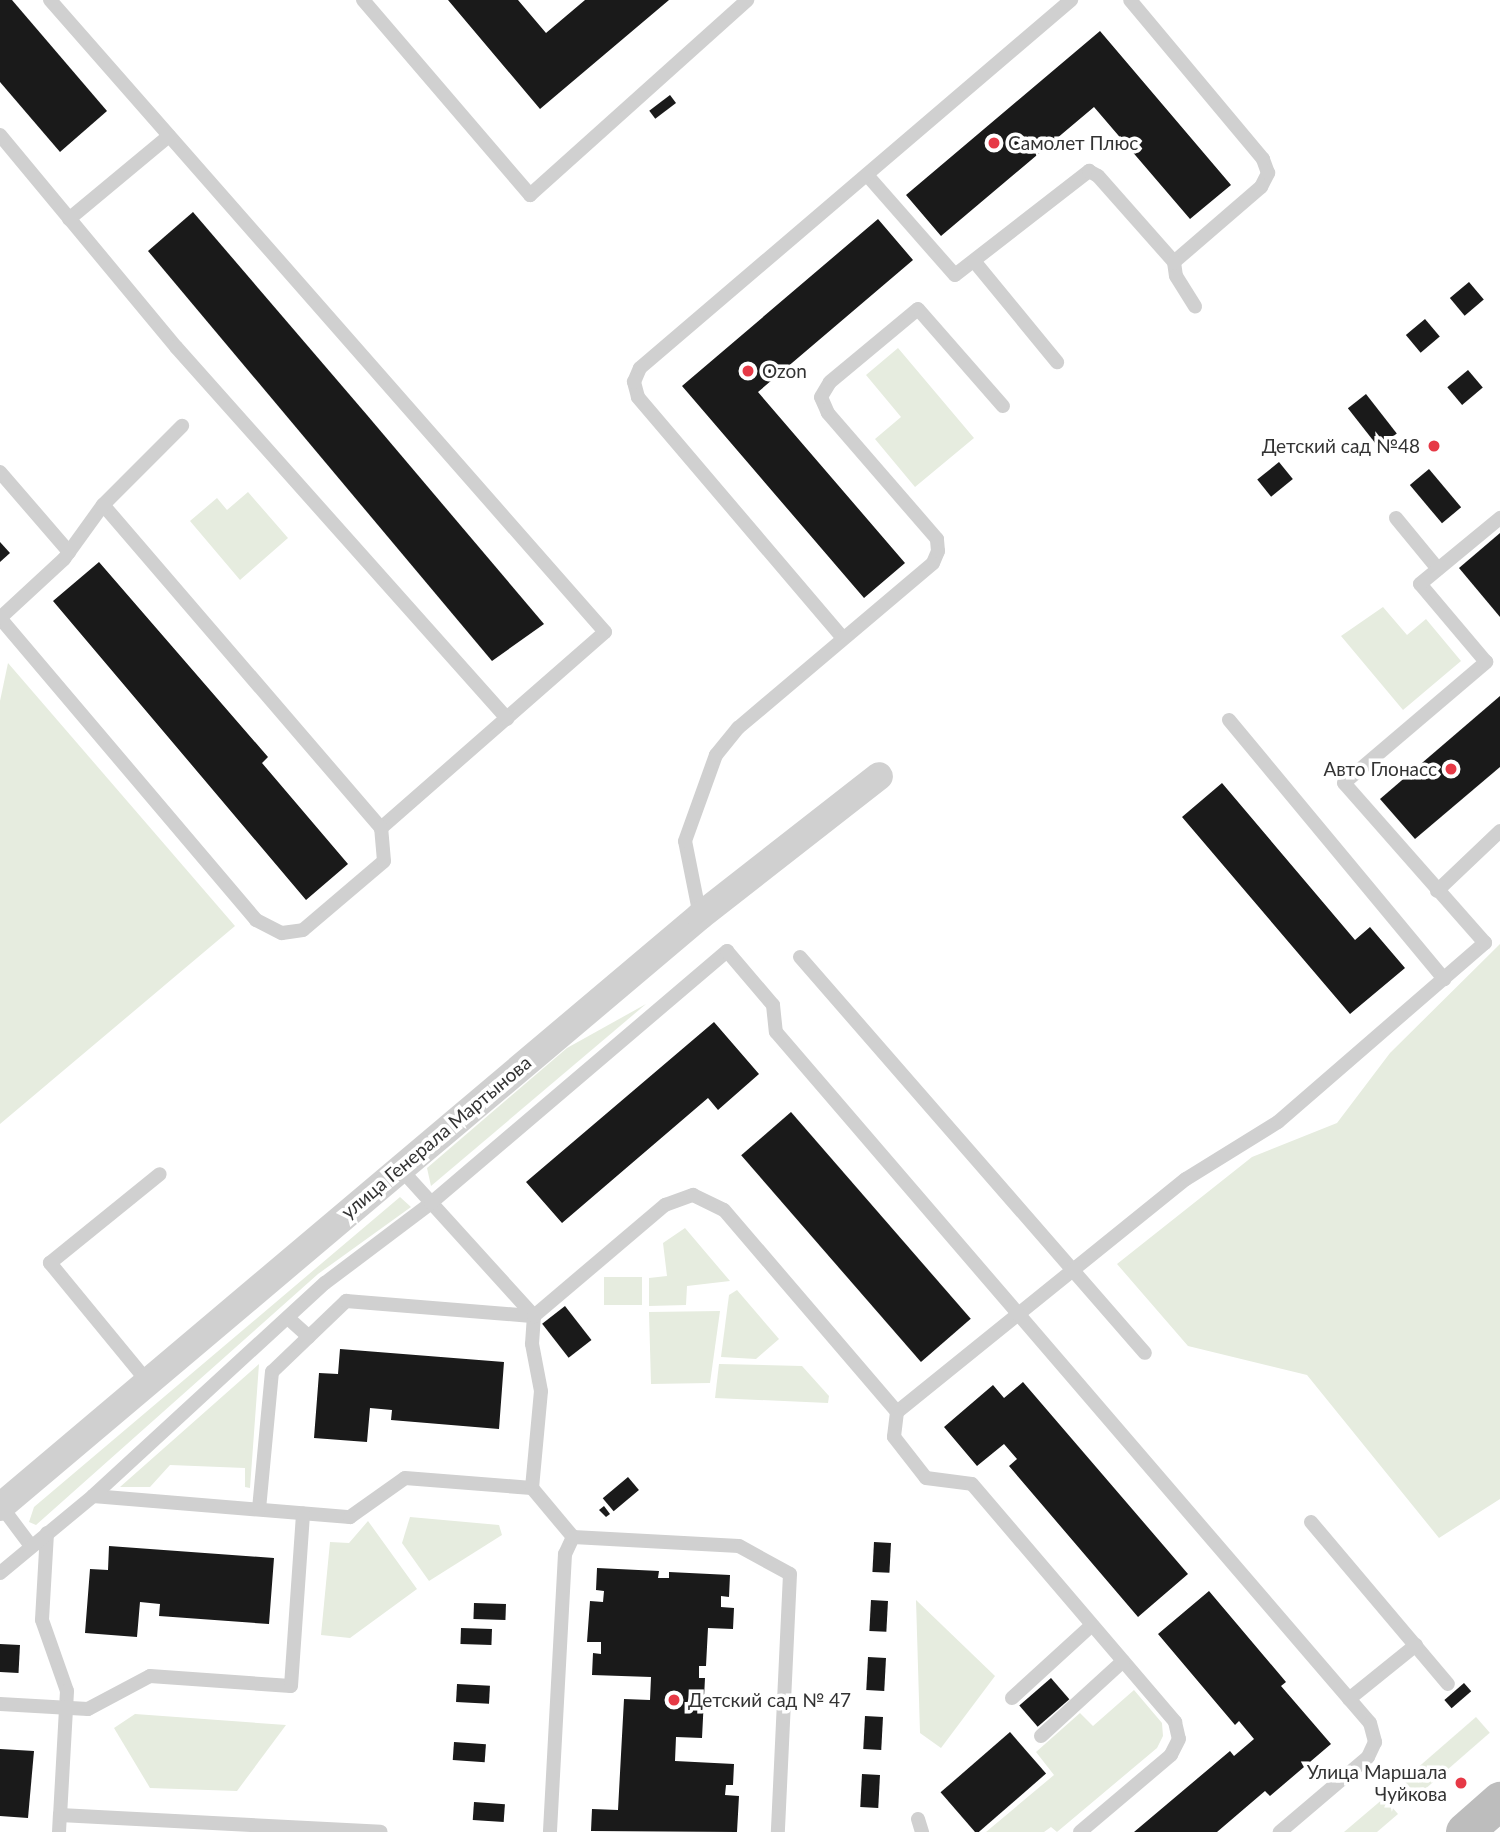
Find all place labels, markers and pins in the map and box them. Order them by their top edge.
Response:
place label: Самолет Плюс [1008,132,1138,154]
marker: Самолет Плюс [986,135,1002,151]
place label: Ozon [762,360,807,382]
marker: Ozon [740,363,756,379]
place label: Детский сад №48 [1262,435,1420,457]
marker: Детский сад №48 [1426,438,1442,454]
place label: Авто Глонасс [1324,758,1437,780]
marker: Авто Глонасс [1443,761,1459,777]
place label: Детский сад № 47 [688,1689,851,1711]
marker: Детский сад № 47 [666,1692,682,1708]
place label: Улица Маршала Чуйкова [1307,1761,1447,1805]
marker: Улица Маршала Чуйкова [1453,1775,1469,1791]

